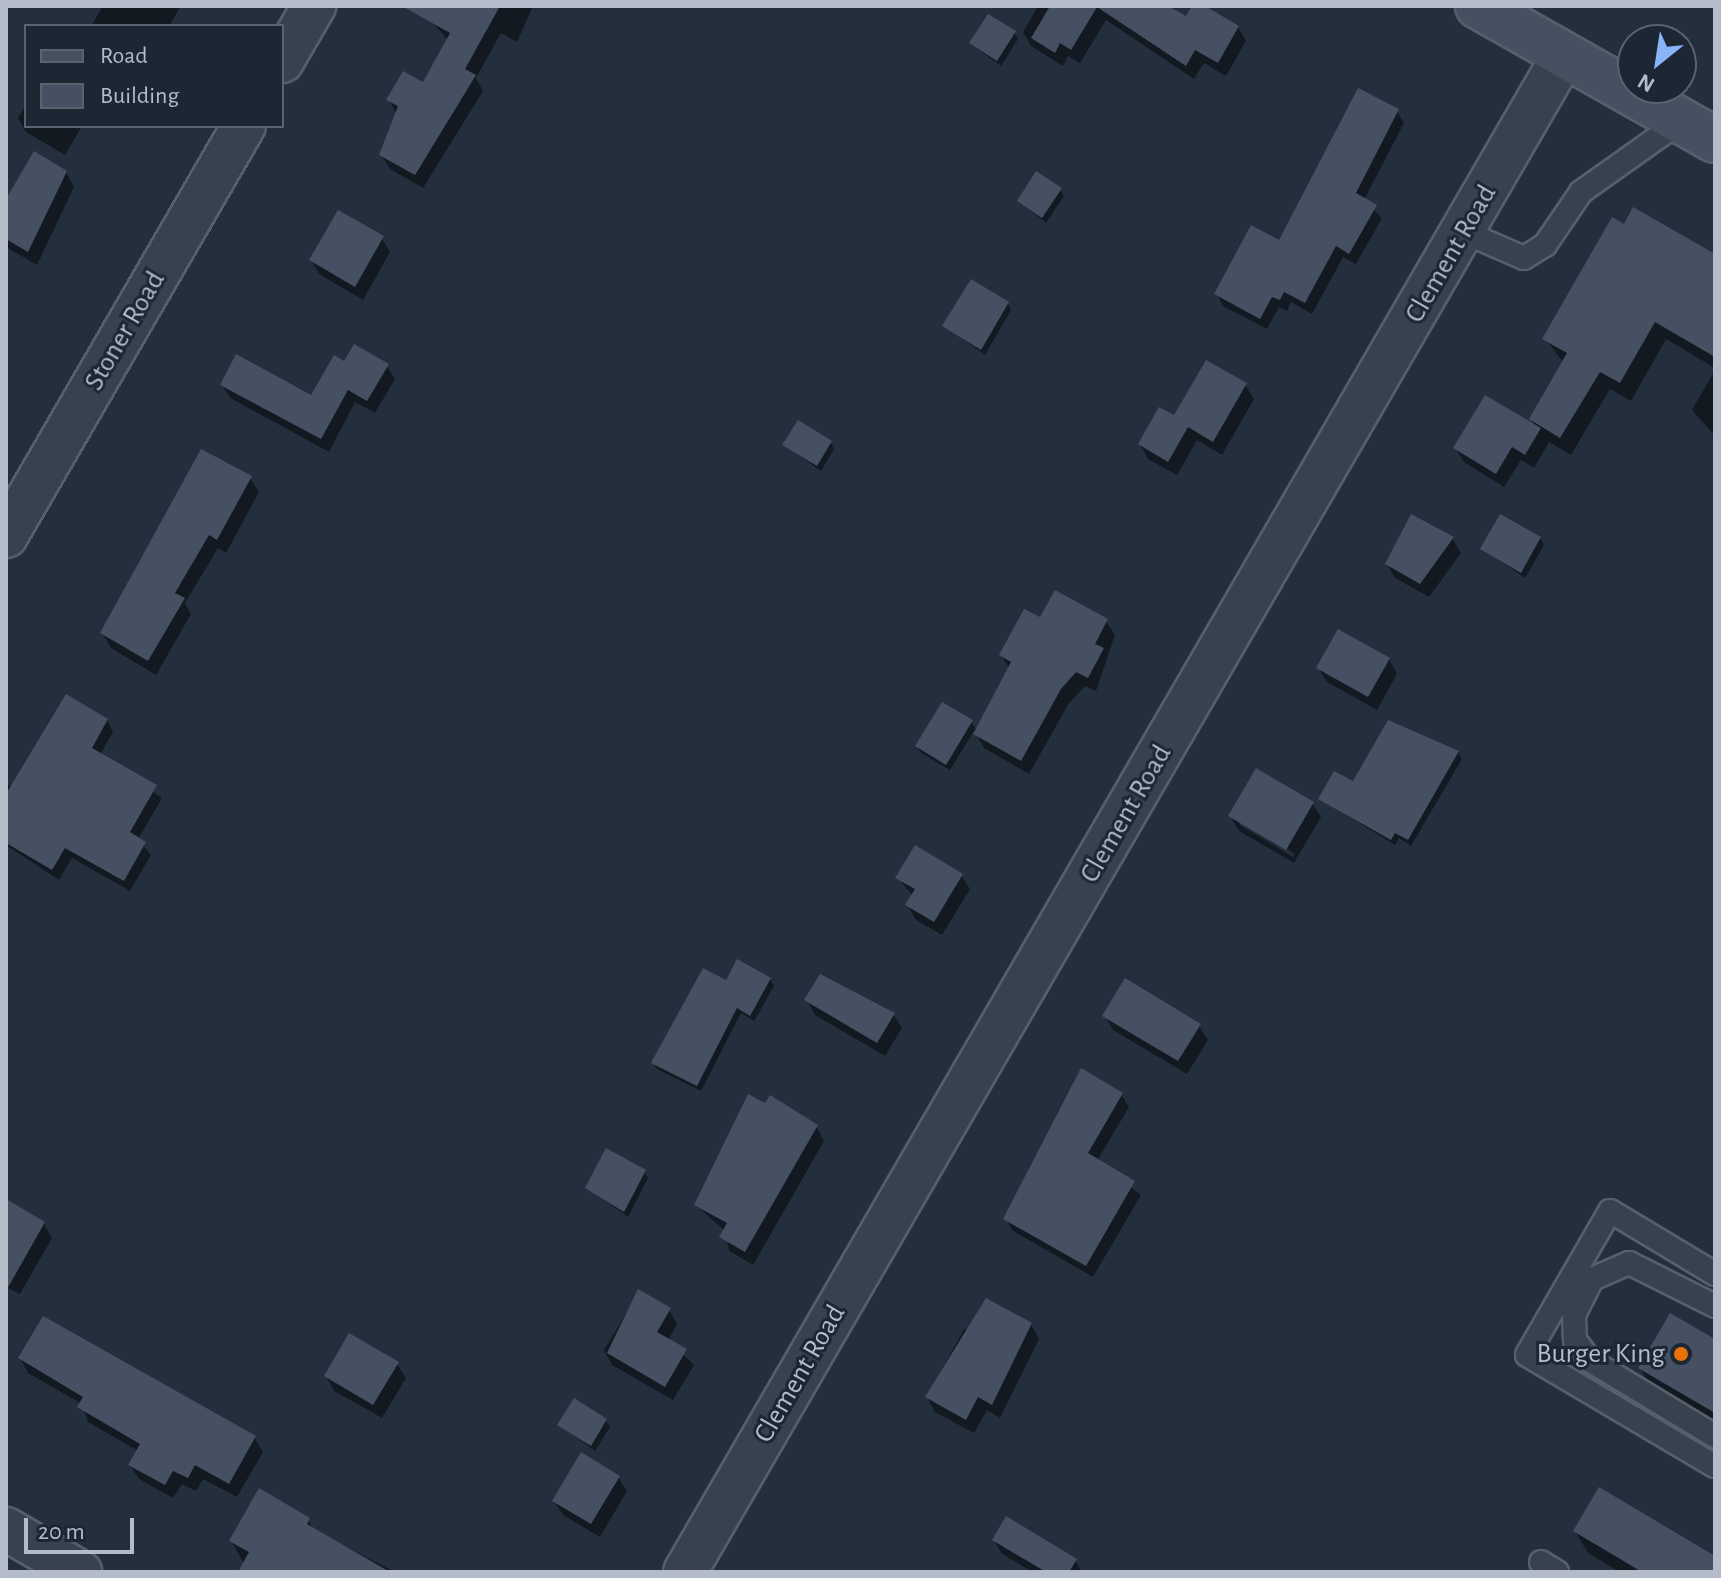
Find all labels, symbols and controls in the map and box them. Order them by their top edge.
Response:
legend [24,24,284,128]
north arrow [1617,24,1697,104]
text: Road [100,44,148,68]
text: N [1634,70,1658,96]
text: Building [100,84,179,108]
street label: Clement Road [1398,179,1504,329]
street label: Stoner Road [77,265,173,397]
street label: Clement Road [1073,739,1179,889]
street label: Clement Road [747,1299,853,1449]
place label: Burger King [1537,1337,1665,1371]
marker: Burger King [1672,1345,1690,1363]
scale bar [28,1502,138,1552]
text: 20 m [38,1520,85,1544]

